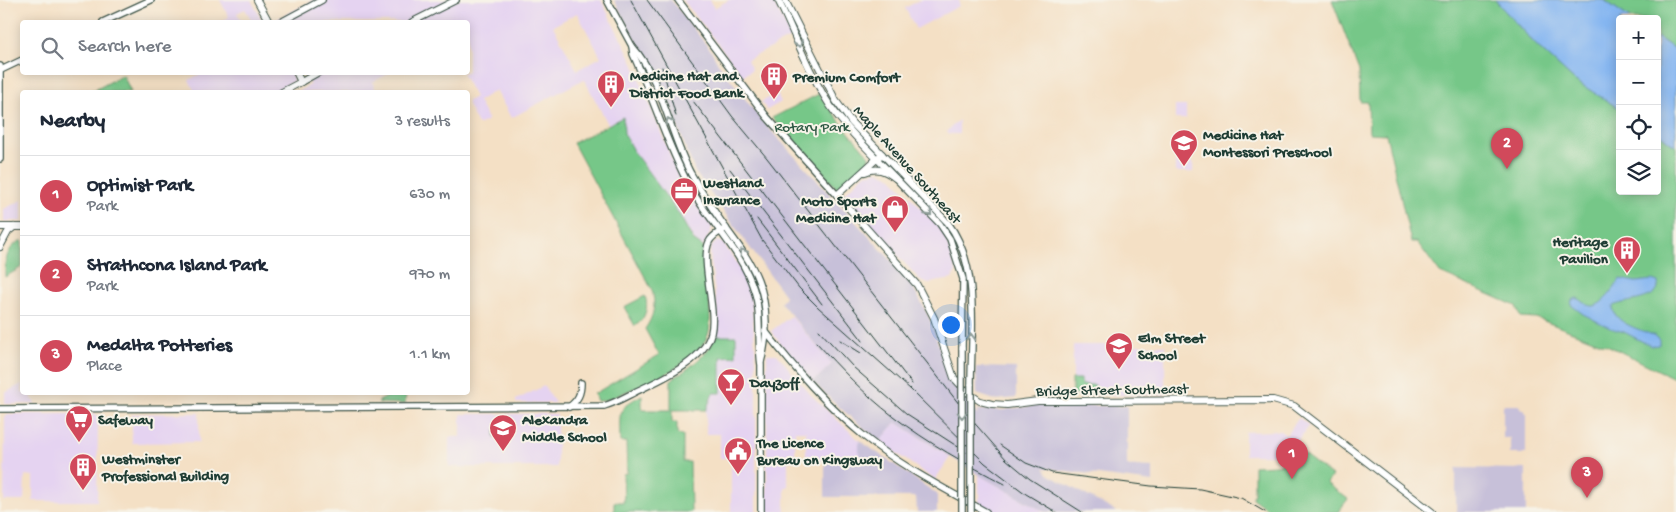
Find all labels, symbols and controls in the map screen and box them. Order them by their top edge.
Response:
map controls [1616,15,1661,195]
button: + [1616,15,1661,60]
search box [20,20,470,75]
icon: search [38,34,66,62]
text: Search here [78,36,172,59]
one-way arrow [793,39,803,48]
button: − [1616,60,1661,105]
building icon: Premium Comfort [759,61,789,100]
place label: Medicine Hat and District Food Bank [628,68,746,103]
building icon: Medicine Hat and District Food Bank [596,69,626,108]
place label: Premium Comfort [792,69,902,87]
street label: Maple Avenue Southeast [849,102,966,230]
button: locate [1616,105,1661,150]
text: Nearby [40,110,105,135]
text: 3 results [395,113,450,132]
one-way arrow [665,117,676,126]
park label: Rotary Park [775,119,851,137]
place label: Medicine Hat Montessori Preschool [1203,127,1333,162]
school or university icon: Medicine Hat Montessori Preschool [1169,128,1199,167]
pin: 2 [1491,128,1523,169]
button: layers [1616,150,1661,195]
text: Optimist Park [87,175,193,198]
place label: Westland Insurance [702,175,765,210]
office icon: Westland Insurance [669,176,699,215]
text: 1 [53,186,59,205]
text: 630 m [409,186,450,205]
place label: Moto Sports Medicine Hat [796,193,878,228]
shop icon: Moto Sports Medicine Hat [880,194,910,233]
text: Park [87,198,118,217]
one-way arrow [923,207,932,216]
place label: Heritage Pavilion [1552,234,1609,269]
building icon: Heritage Pavilion [1612,235,1642,274]
one-way arrow [739,248,749,257]
text: Strathcona Island Park [87,255,266,278]
text: 2 [52,266,60,285]
text: 970 m [409,266,450,285]
text: Park [87,278,118,297]
your location [938,312,964,338]
place label: Elm Street School [1138,330,1207,365]
school or university icon: Elm Street School [1104,331,1134,370]
one-way arrow [966,332,976,340]
text: Medalta Potteries [87,335,232,358]
text: 3 [52,346,60,365]
text: 1.1 km [410,346,450,365]
text: Place [87,358,122,377]
bar icon: Dayzoff [716,367,746,406]
place label: Dayzoff [748,375,800,393]
street label: Bridge Street Southeast [1035,381,1190,401]
supermarket icon: Safeway [64,404,94,443]
place label: Safeway [98,412,154,430]
place label: Alexandra Middle School [521,412,608,447]
one-way arrow [957,412,967,419]
school or university icon: Alexandra Middle School [488,413,518,452]
place label: The Licence Bureau on Kingsway [756,435,883,470]
public building icon: The Licence Bureau on Kingsway [723,436,753,475]
pin: 1 [1276,438,1308,479]
place label: Westminster Professional Building [101,451,230,486]
building icon: Westminster Professional Building [68,452,98,491]
pin: 3 [1571,457,1603,498]

